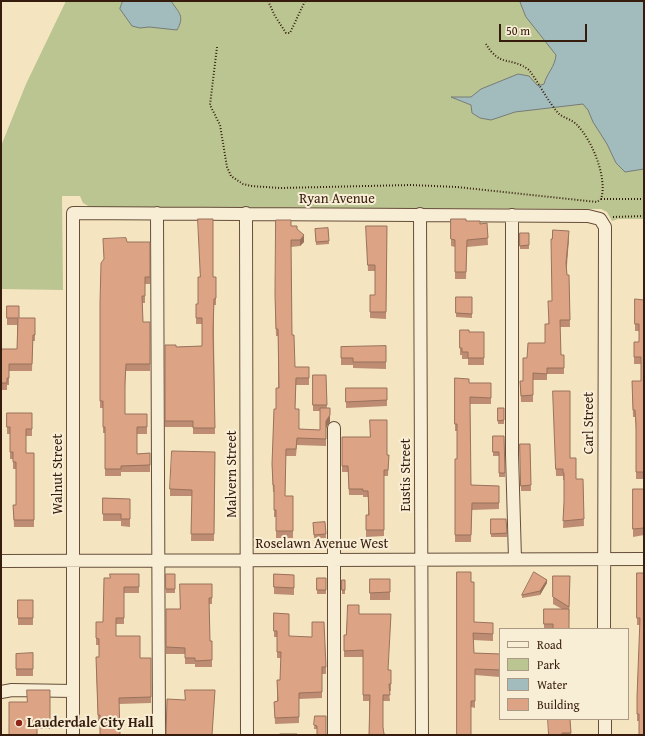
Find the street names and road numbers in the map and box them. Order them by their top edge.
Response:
street label: Ryan Avenue [299,191,375,207]
street label: Carl Street [581,392,597,454]
street label: Malvern Street [224,430,240,518]
street label: Walnut Street [50,434,66,514]
street label: Eustis Street [398,438,414,512]
street label: Roselawn Avenue West [255,536,389,552]

